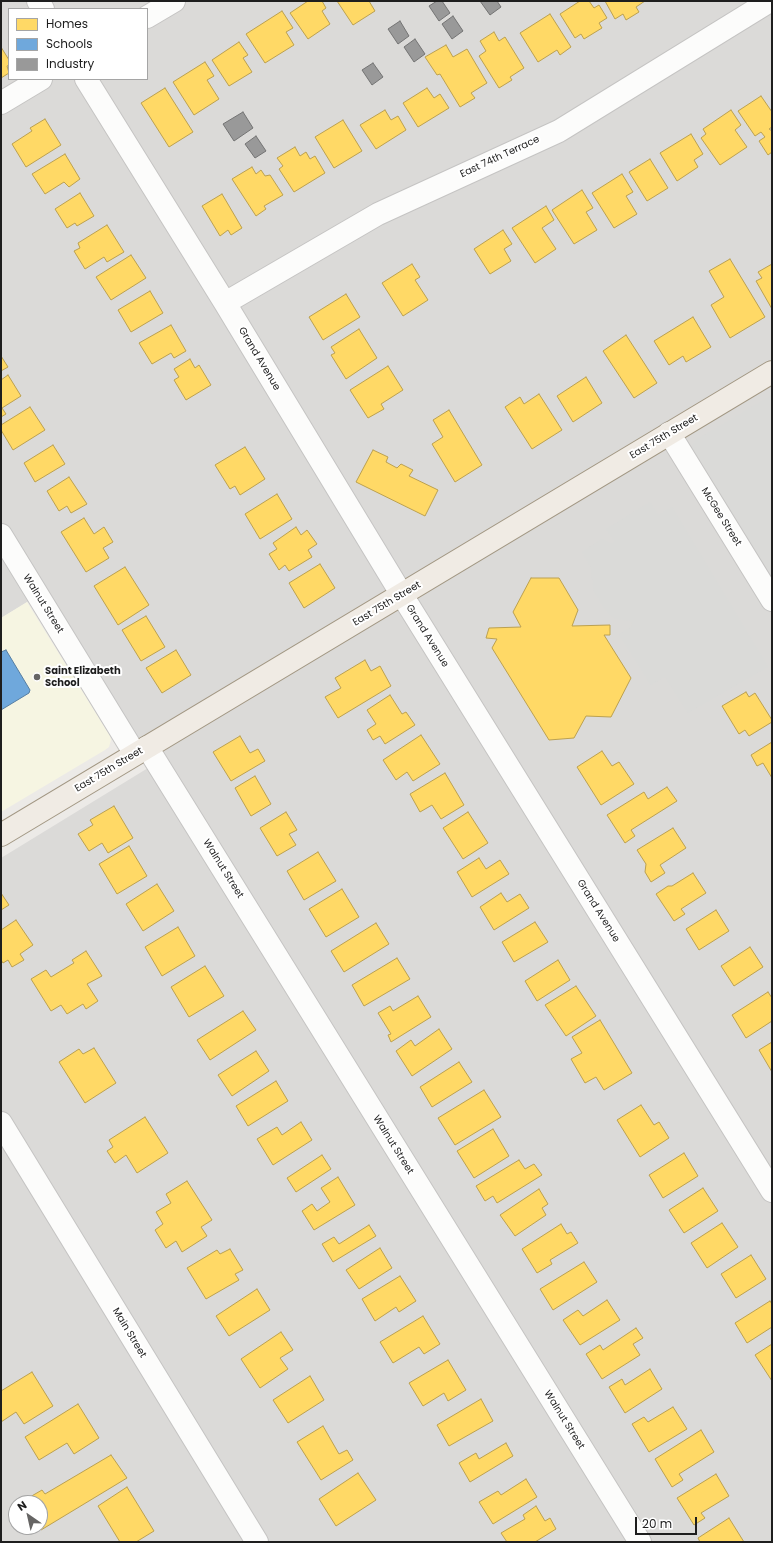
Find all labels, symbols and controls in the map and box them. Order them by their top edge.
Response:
legend [8,8,148,80]
text: Homes [46,15,88,32]
text: Schools [46,35,93,52]
text: Industry [46,55,94,72]
street label: East 74th Terrace [459,133,541,181]
street label: Grand Avenue [235,325,283,393]
street label: East 75th Street [628,412,700,462]
street label: McGee Street [698,485,744,549]
street label: Walnut Street [20,572,66,636]
street label: East 75th Street [351,579,423,629]
street label: Grand Avenue [403,602,451,670]
place label: Saint Elizabeth School [45,665,121,688]
marker: Saint Elizabeth School [32,672,42,682]
street label: East 75th Street [73,745,145,795]
street label: Walnut Street [200,837,246,901]
street label: Grand Avenue [574,877,622,945]
street label: Walnut Street [370,1113,416,1177]
street label: Main Street [109,1306,149,1360]
street label: Walnut Street [541,1388,587,1452]
north arrow [8,1495,48,1535]
text: N [14,1497,30,1515]
scale bar [637,1509,699,1535]
text: 20 m [642,1515,672,1532]

